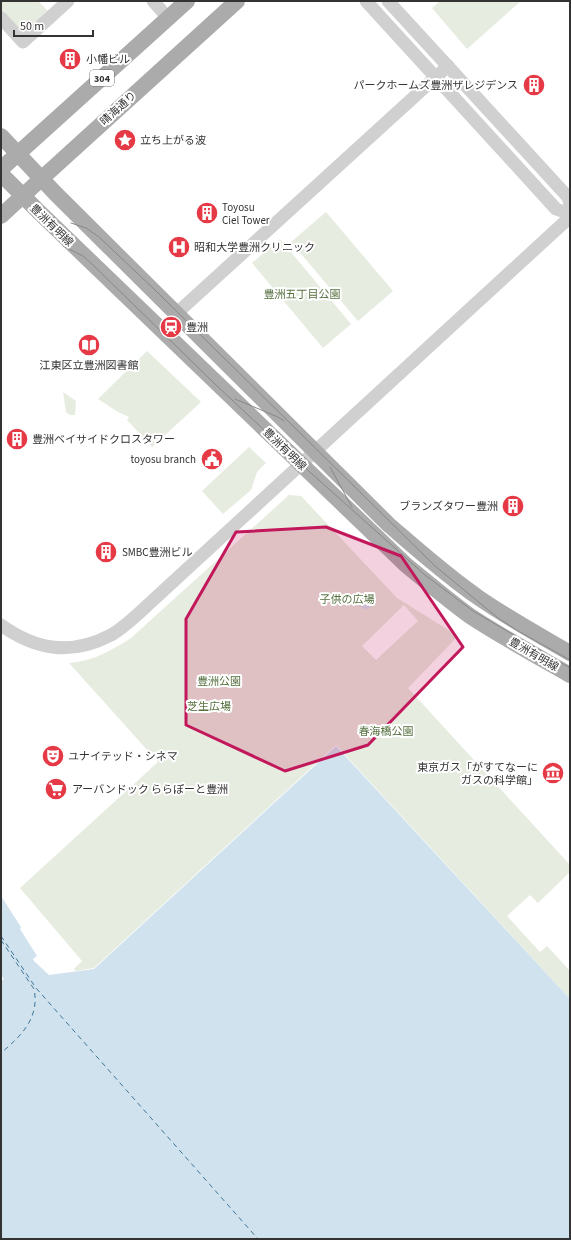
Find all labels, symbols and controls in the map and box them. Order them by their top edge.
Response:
scale bar [14,12,93,38]
text: 50 m [20,18,44,35]
building icon: 小幡ビル [57,46,83,72]
place label: 小幡ビル [86,52,130,67]
road number: 304 [90,70,114,86]
building icon: パークホームズ豊洲ザレジデンス [521,72,547,98]
place label: パークホームズ豊洲ザレジデンス [354,78,518,93]
street label: 晴海通り [97,88,140,129]
place icon: 立ち上がる波 [112,127,138,153]
place label: 立ち上がる波 [140,133,206,148]
building icon: Toyosu Ciel Tower [194,200,220,226]
place label: Toyosu Ciel Tower [222,200,270,228]
street label: 豊洲有明線 [27,201,77,250]
hospital icon: 昭和大学豊洲クリニック [166,234,192,260]
place label: 昭和大学豊洲クリニック [194,240,315,255]
park label: 豊洲五丁目公園 [264,287,341,302]
station icon: 豊洲 [158,314,184,340]
place label: 豊洲 [186,320,208,335]
library icon: 江東区立豊洲図書館 [76,332,102,358]
place label: 江東区立豊洲図書館 [40,358,139,373]
street label: 豊洲有明線 [260,425,310,474]
building icon: 豊洲ベイサイドクロスタワー [4,426,30,452]
place label: 豊洲ベイサイドクロスタワー [32,432,175,447]
public building icon: toyosu branch [199,446,225,472]
place label: toyosu branch [130,452,196,467]
building icon: ブランズタワー豊洲 [500,493,526,519]
place label: ブランズタワー豊洲 [399,499,498,514]
building icon: SMBC豊洲ビル [93,539,119,565]
place label: SMBC豊洲ビル [122,545,193,560]
park label: 子供の広場 [320,592,375,607]
street label: 豊洲有明線 [506,634,561,675]
park label: 豊洲公園 [197,674,241,689]
park label: 芝生広場 [187,699,231,714]
park label: 春海橋公園 [359,724,414,739]
theatre icon: ユナイテッド・シネマ [40,743,66,769]
place label: ユナイテッド・シネマ [68,749,178,764]
place label: 東京ガス「がすてなーに ガスの科学館」 [417,760,538,788]
museum icon: 東京ガス「がすてなーに ガスの科学館」 [540,760,566,786]
supermarket icon: アーバンドック ららぽーと豊洲 [43,776,69,802]
place label: アーバンドック ららぽーと豊洲 [72,782,228,797]

